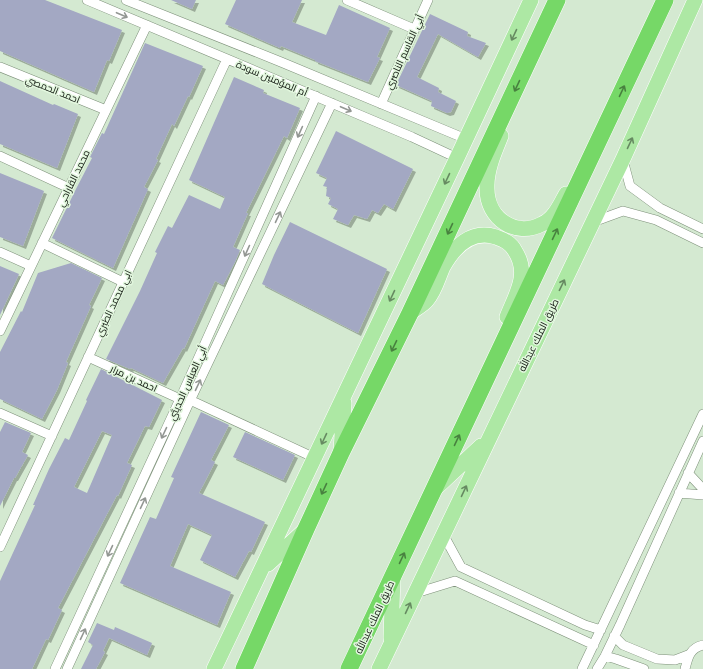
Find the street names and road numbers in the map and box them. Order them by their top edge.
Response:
street label: أبي القاسم الناصري [382,13,428,92]
street label: أم المؤمنين سودة [234,58,310,100]
street label: احمد الحمصي [23,73,82,107]
street label: محمد القاراحي [54,148,94,209]
street label: ابي محمد الطبري [92,268,135,339]
street label: طريق الملك عبدالله [514,296,562,374]
street label: أبي العباس الحديثي [165,344,211,423]
street label: احمد بن مرار [107,362,159,395]
street label: طريق الملك عبدالله [351,578,397,656]

